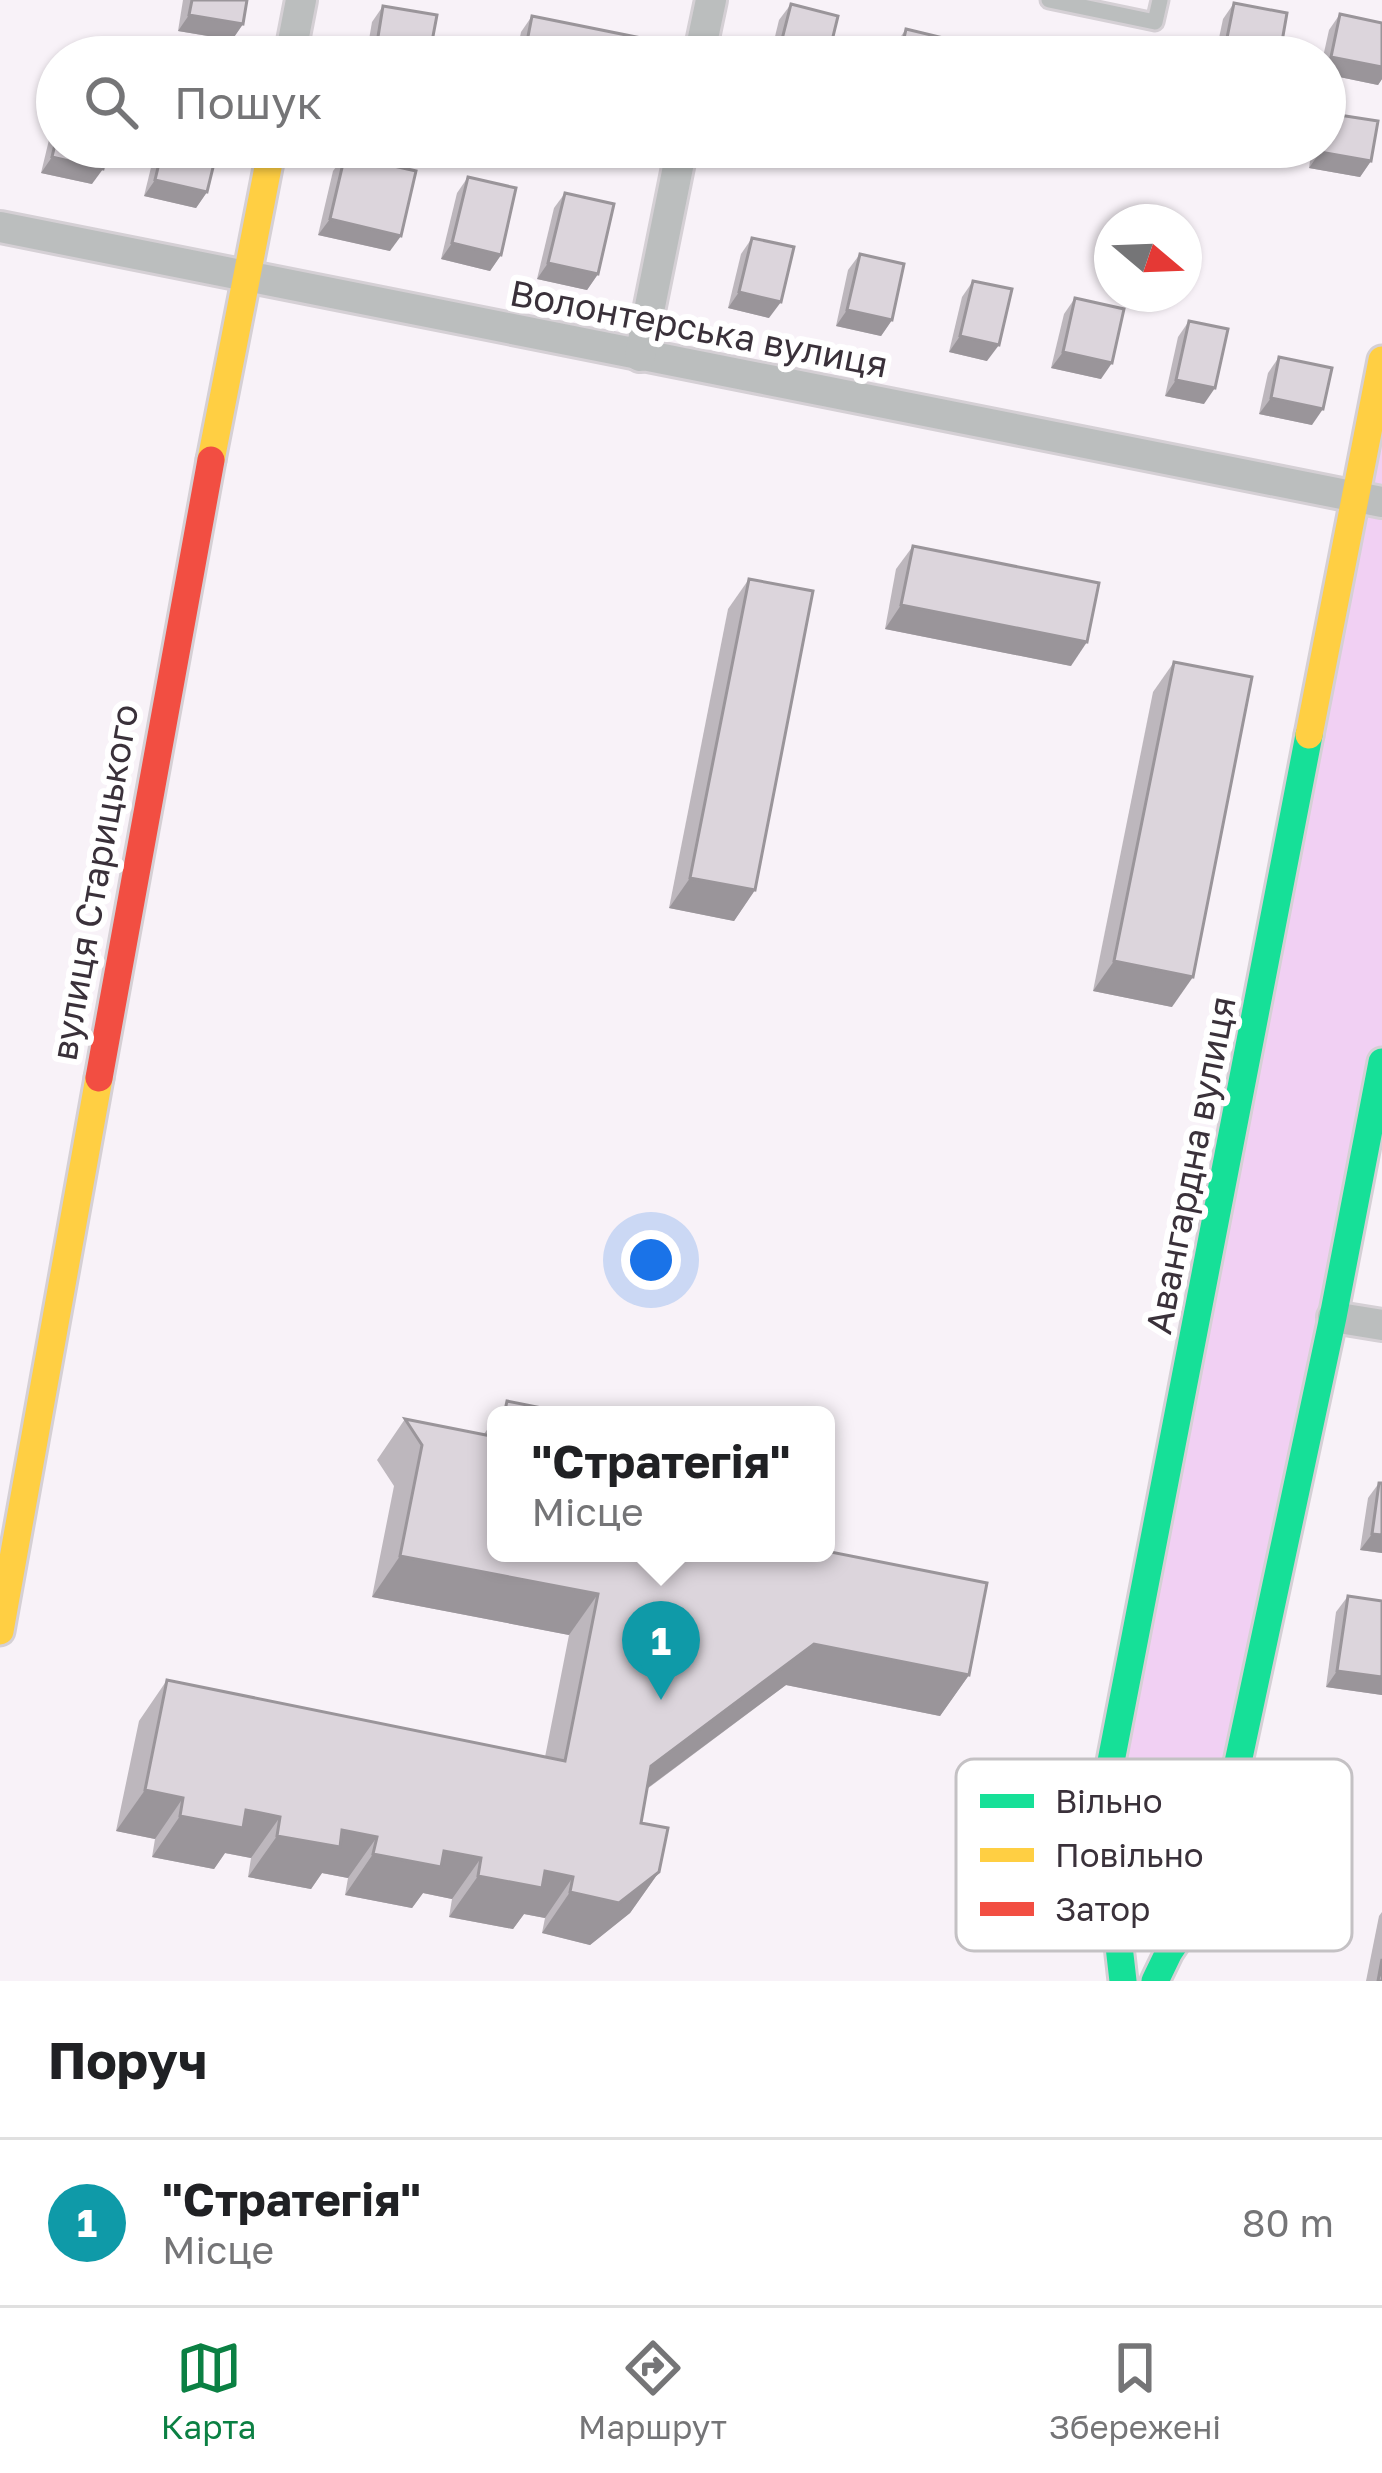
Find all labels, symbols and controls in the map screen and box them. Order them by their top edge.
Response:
search box [36,36,1346,168]
icon: search [78,69,144,135]
text: Пошук [174,75,322,129]
north arrow [1094,204,1202,312]
street label: Волонтерська вулиця [507,270,891,386]
street label: вулиця Старицького [42,701,146,1063]
street label: Авангардна вулиця [1136,993,1244,1337]
your location [621,1230,681,1290]
popup [487,1406,835,1562]
text: "Стратегія" [532,1434,790,1488]
text: Місце [532,1488,644,1535]
pin: 1 [622,1601,700,1700]
legend [956,1759,1352,1951]
text: Вільно [1055,1781,1163,1820]
text: Повільно [1055,1835,1204,1874]
text: Затор [1055,1889,1150,1928]
text: Поруч [48,2029,208,2090]
text: "Стратегія" [162,2172,421,2226]
text: 1 [77,2199,97,2246]
text: 80 m [1242,2199,1334,2246]
text: Місце [162,2226,274,2273]
tab: Карта [161,2335,256,2446]
tab: Маршрут [578,2335,727,2446]
tab: Збережені [1049,2335,1221,2446]

